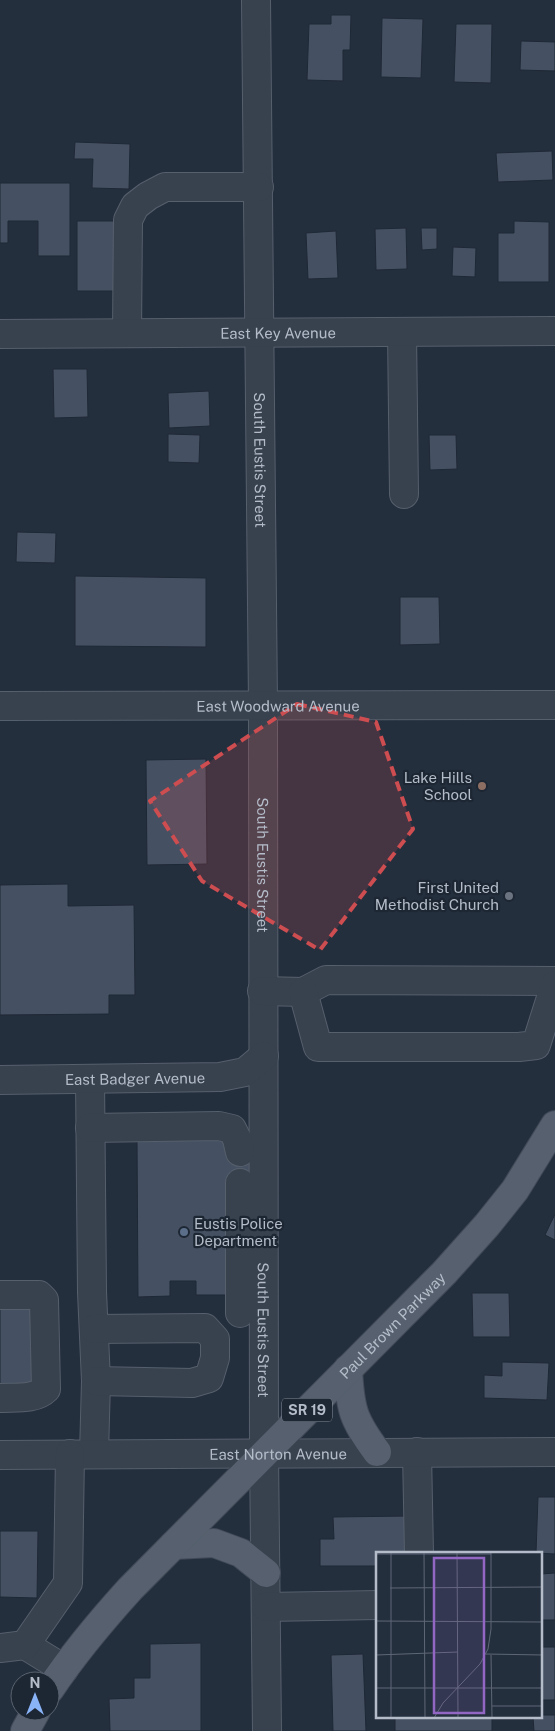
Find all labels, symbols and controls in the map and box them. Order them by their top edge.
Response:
street label: East Key Avenue [220,324,336,341]
street label: South Eustis Street [251,392,270,528]
street label: East Woodward Avenue [196,697,360,714]
place label: Lake Hills School [404,769,472,803]
marker: Lake Hills School [476,780,488,792]
street label: South Eustis Street [255,797,272,933]
place label: First United Methodist Church [375,879,499,913]
marker: First United Methodist Church [503,890,515,902]
street label: East Badger Avenue [65,1069,205,1088]
place label: Eustis Police Department [194,1215,283,1249]
marker: Eustis Police Department [178,1226,190,1238]
street label: South Eustis Street [255,1262,272,1398]
street label: Paul Brown Parkway [336,1269,448,1382]
road number: SR 19 [282,1398,332,1422]
street label: East Norton Avenue [209,1445,347,1462]
inset map [376,1552,542,1718]
north arrow [10,1671,60,1721]
text: N [30,1675,40,1691]

